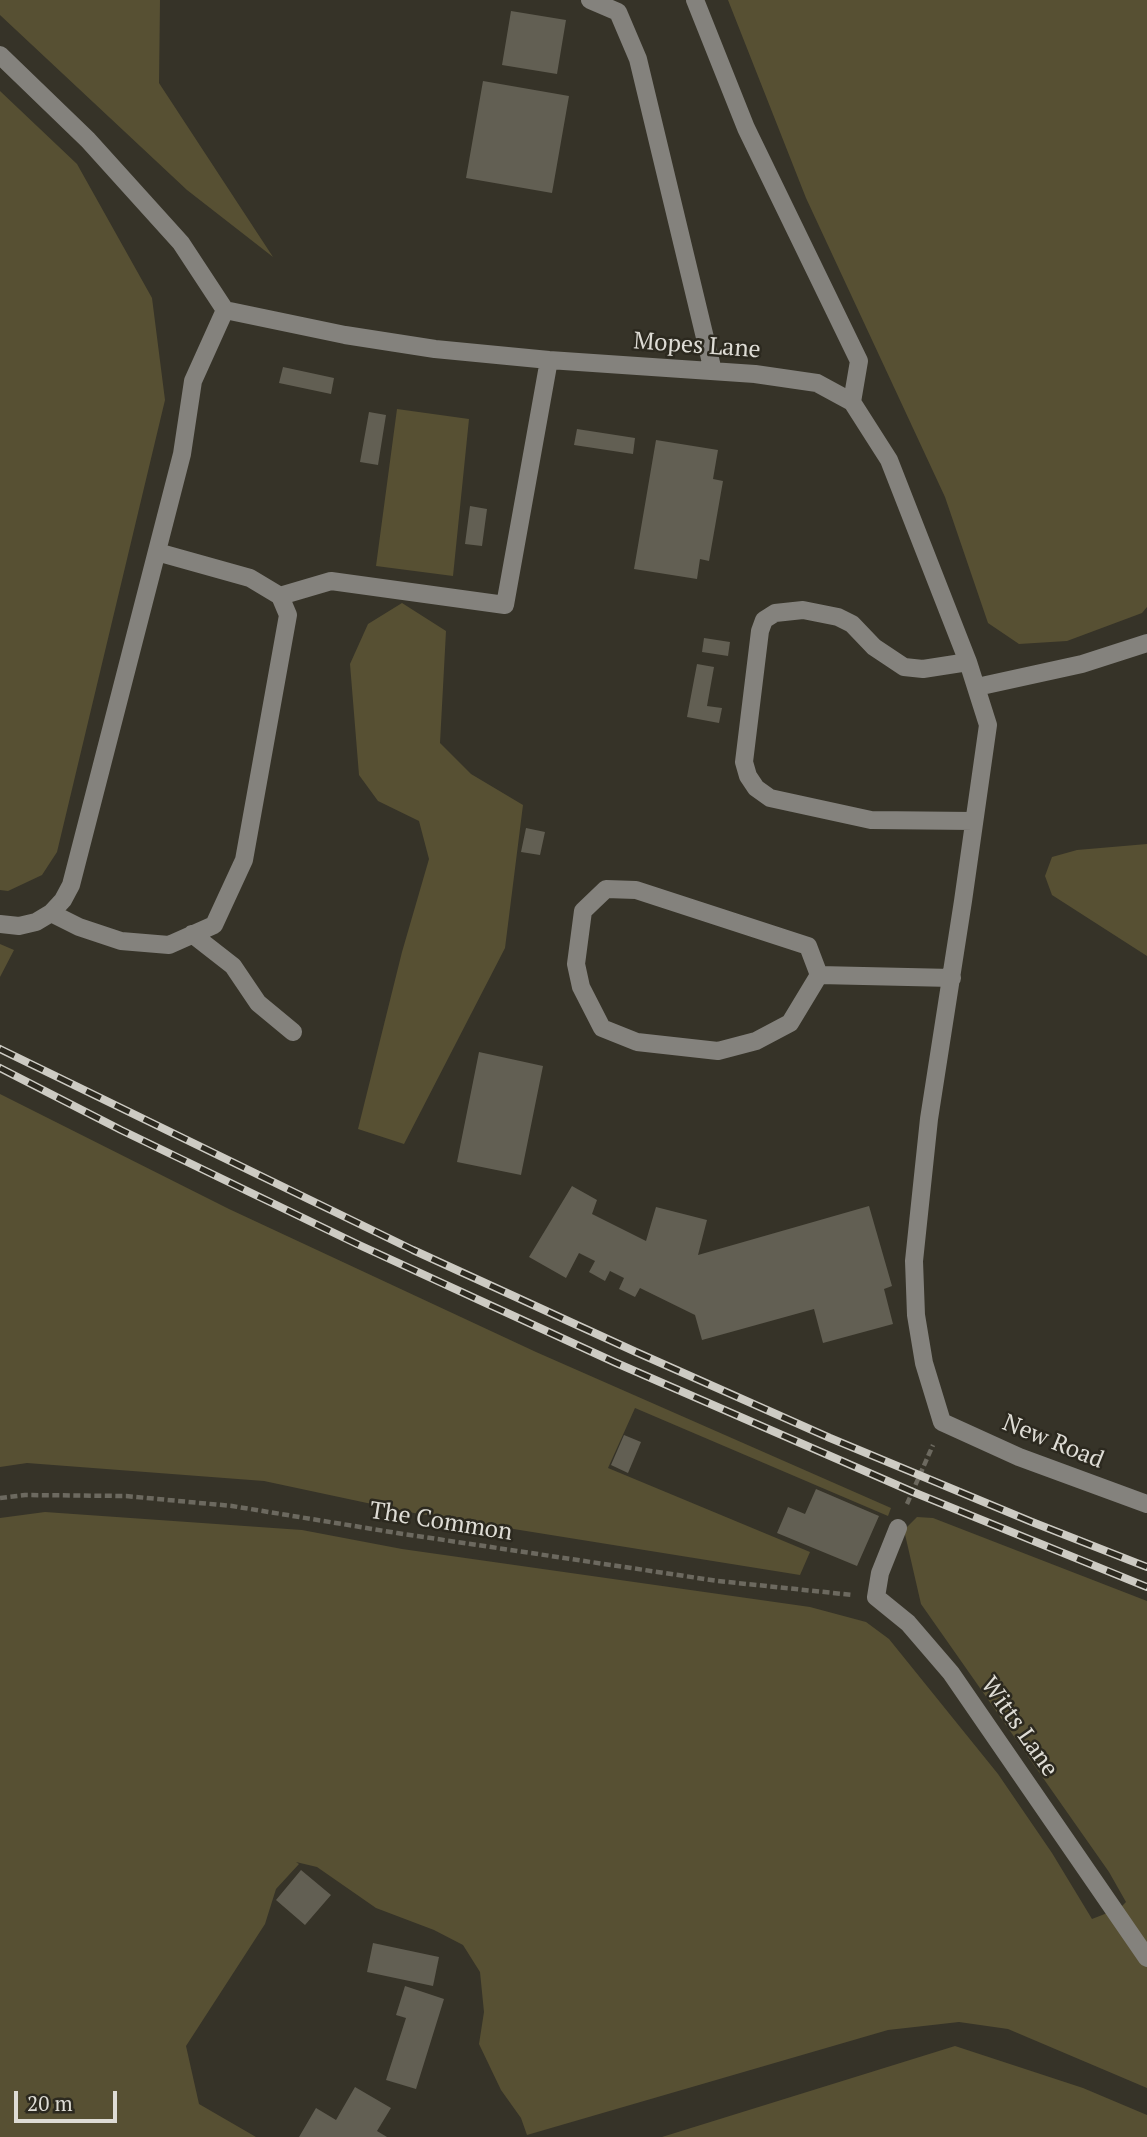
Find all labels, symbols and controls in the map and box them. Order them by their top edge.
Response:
street label: Mopes Lane [632,327,762,365]
street label: New Road [998,1409,1108,1475]
street label: The Common [368,1497,514,1547]
street label: Witts Lane [974,1672,1064,1782]
scale bar [18,2078,121,2122]
text: 20 m [27,2089,73,2117]

